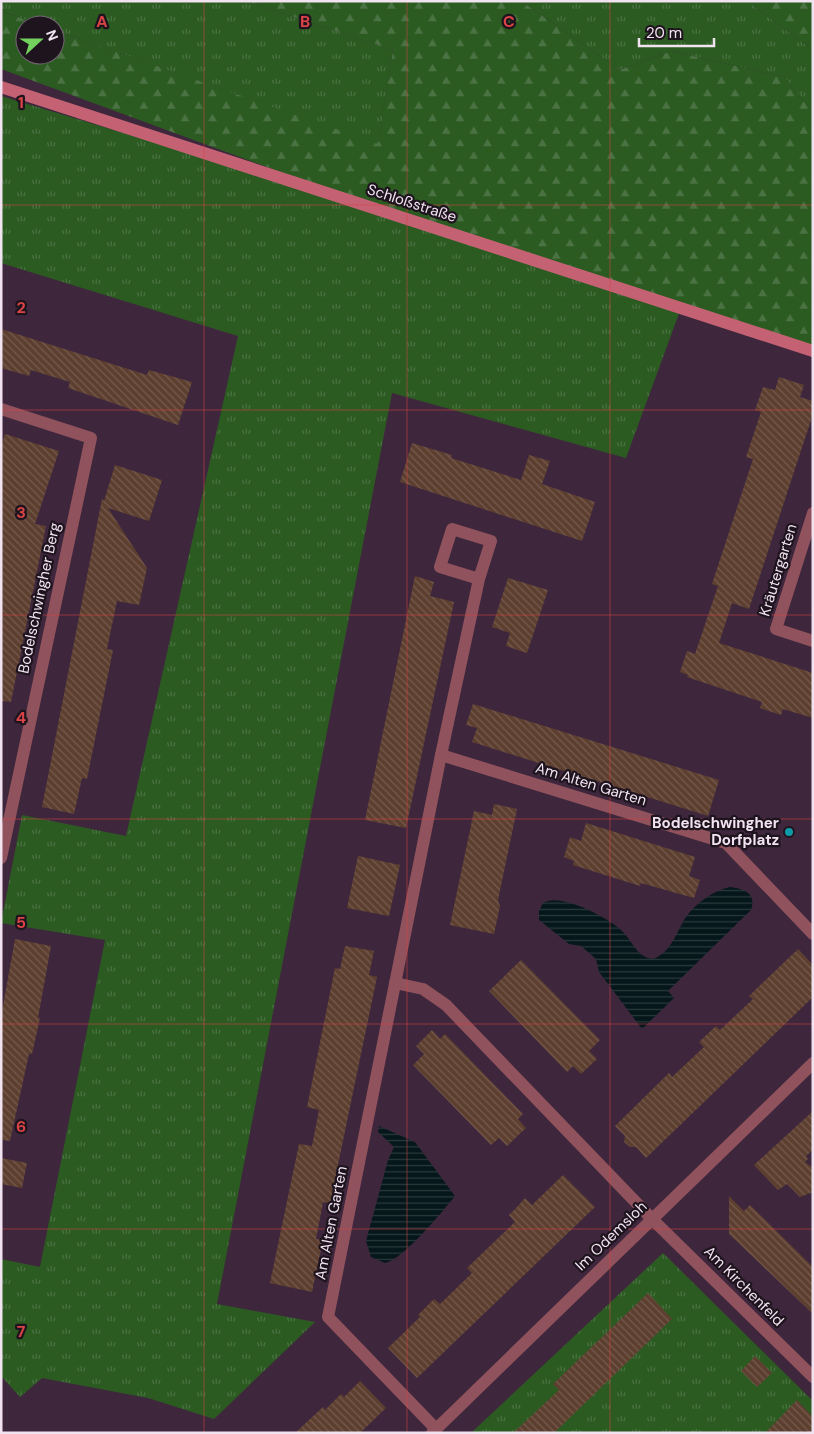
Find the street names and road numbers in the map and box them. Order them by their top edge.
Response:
street label: Schloßstraße [365,179,459,227]
street label: Bodelschwingher Berg [13,521,65,675]
street label: Kräutergarten [754,521,802,619]
street label: Am Alten Garten [533,758,649,810]
street label: Am Alten Garten [310,1165,352,1281]
street label: Im Odemsloh [571,1197,651,1275]
street label: Am Kirchenfeld [700,1242,788,1330]

